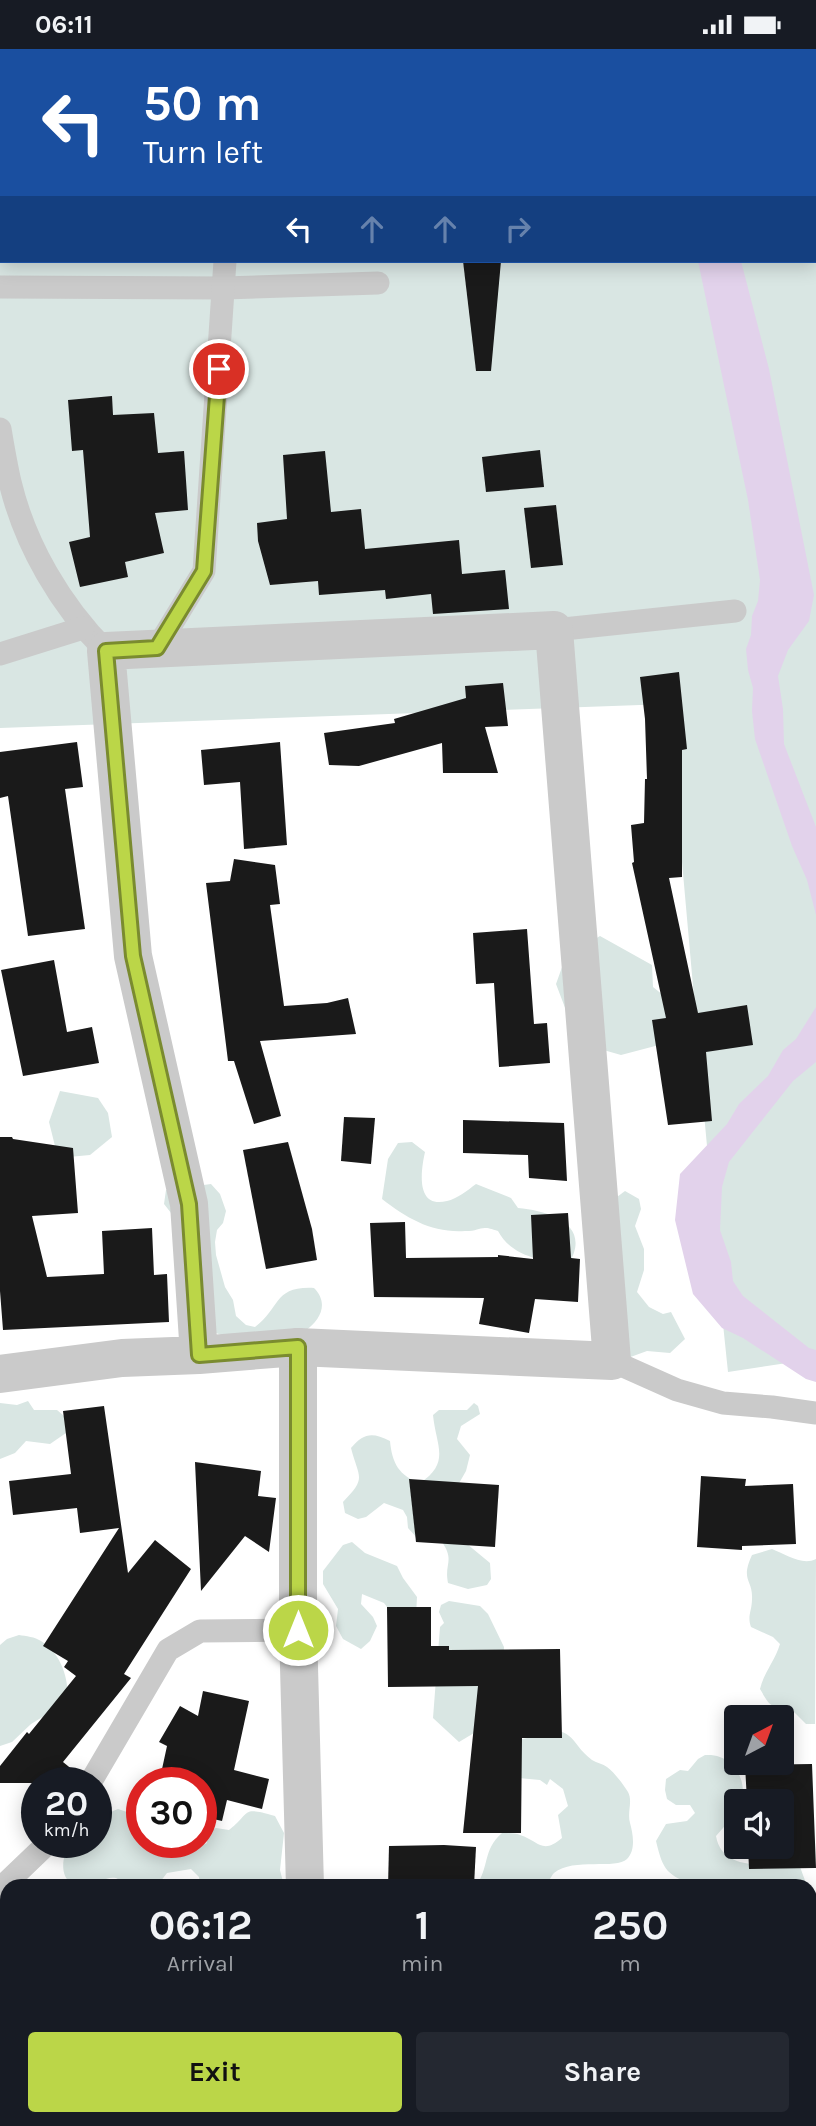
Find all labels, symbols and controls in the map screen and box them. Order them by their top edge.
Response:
text: 06:11 [35,9,93,40]
text: 50 m [143,75,261,132]
icon: left [28,77,119,168]
text: Turn left [143,134,263,171]
icon: left [280,210,318,248]
icon: ahead [353,210,391,248]
icon: ahead [426,210,464,248]
icon: right [499,210,537,248]
pin [189,339,249,399]
icon: arrive [200,350,238,388]
position arrow [261,1593,335,1667]
north arrow [724,1705,794,1775]
map controls [724,1705,794,1859]
speed limit sign: 30 [126,1767,217,1858]
text: 20 [45,1783,88,1824]
button: sound [724,1789,794,1859]
text: km/h [44,1819,89,1841]
text: 06:12 [149,1900,252,1950]
text: 1 [415,1900,430,1950]
text: 250 [592,1900,668,1950]
text: Arrival [167,1950,234,1977]
text: min [401,1950,443,1977]
text: m [619,1950,641,1977]
button: Exit [28,2032,402,2112]
button: Share [416,2032,789,2112]

